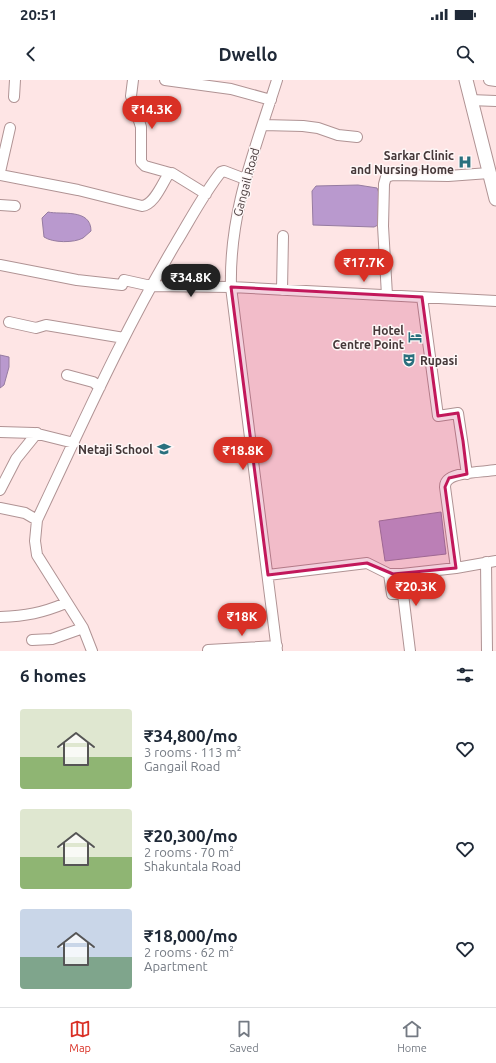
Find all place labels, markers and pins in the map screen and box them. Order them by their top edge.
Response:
pin: ₹14.3K [119,96,185,130]
place label: Sarkar Clinic and Nursing Home [350,149,454,176]
hospital icon: Sarkar Clinic and Nursing Home [457,154,473,170]
pin: ₹17.7K [331,249,397,283]
pin: ₹34.8K [158,264,224,298]
place label: Hotel Centre Point [333,324,404,351]
hotel icon: Hotel Centre Point [407,329,423,345]
theatre icon: Rupasi [401,352,417,368]
place label: Rupasi [420,354,458,367]
pin: ₹18.8K [210,437,276,471]
school or university icon: Netaji School [156,441,172,457]
place label: Netaji School [78,443,153,456]
pin: ₹20.3K [383,573,449,607]
pin: ₹18K [218,603,266,637]

